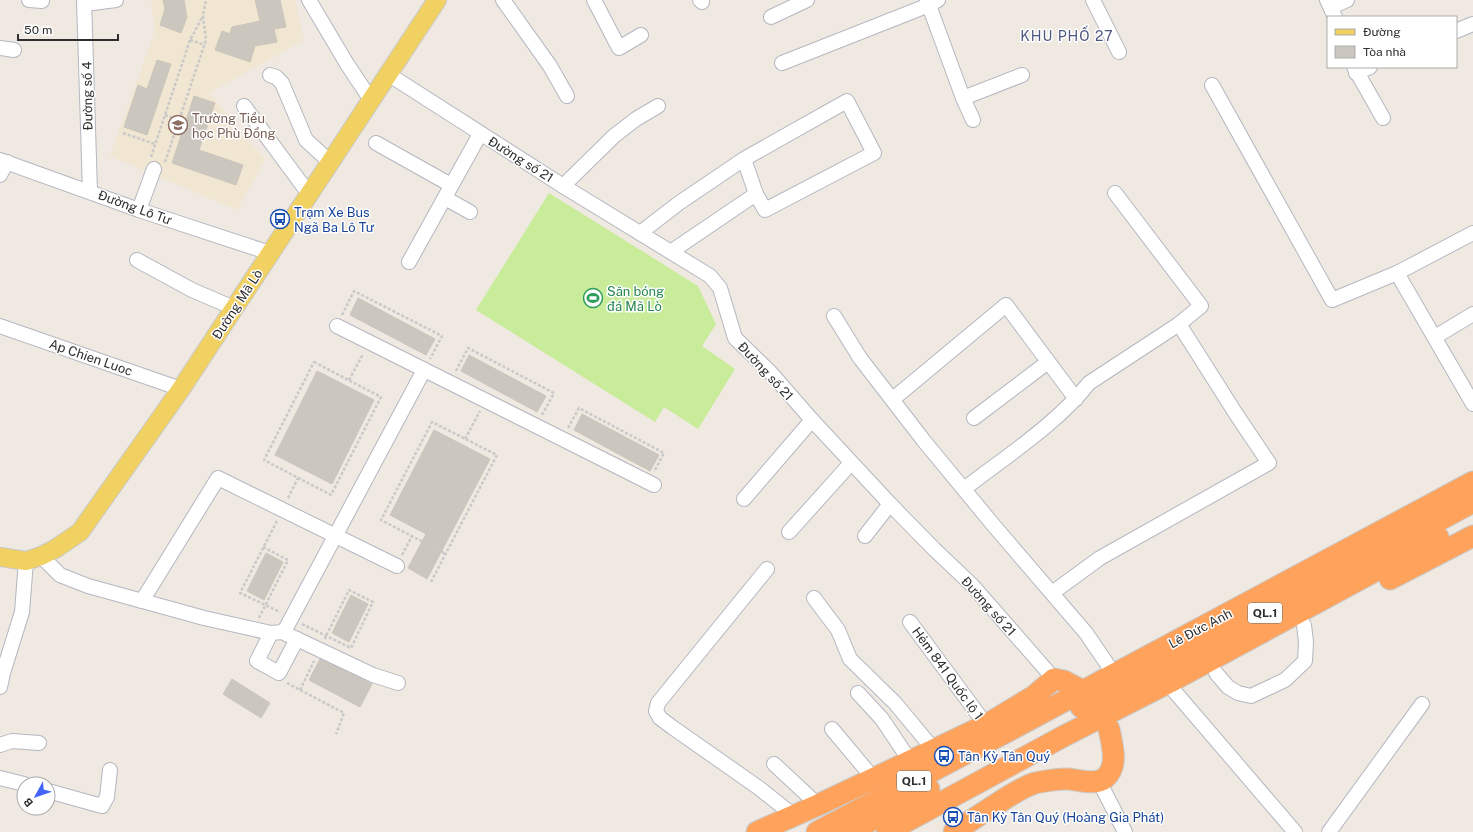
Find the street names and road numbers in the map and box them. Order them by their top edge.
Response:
street label: Đường số 4 [79,61,96,131]
street label: Đường số 21 [485,133,556,185]
street label: Đường Lô Tư [96,187,174,228]
street label: Đường Mã Lò [209,266,266,342]
street label: Ap Chien Luoc [47,336,135,379]
street label: Đường số 21 [735,339,796,404]
street label: Đường số 21 [958,574,1019,639]
road number: QL.1 [1248,603,1282,623]
street label: Lê Đức Anh [1166,606,1234,651]
street label: Hẻm 841 Quốc lộ 1 [909,624,986,723]
road number: QL.1 [897,771,931,791]

